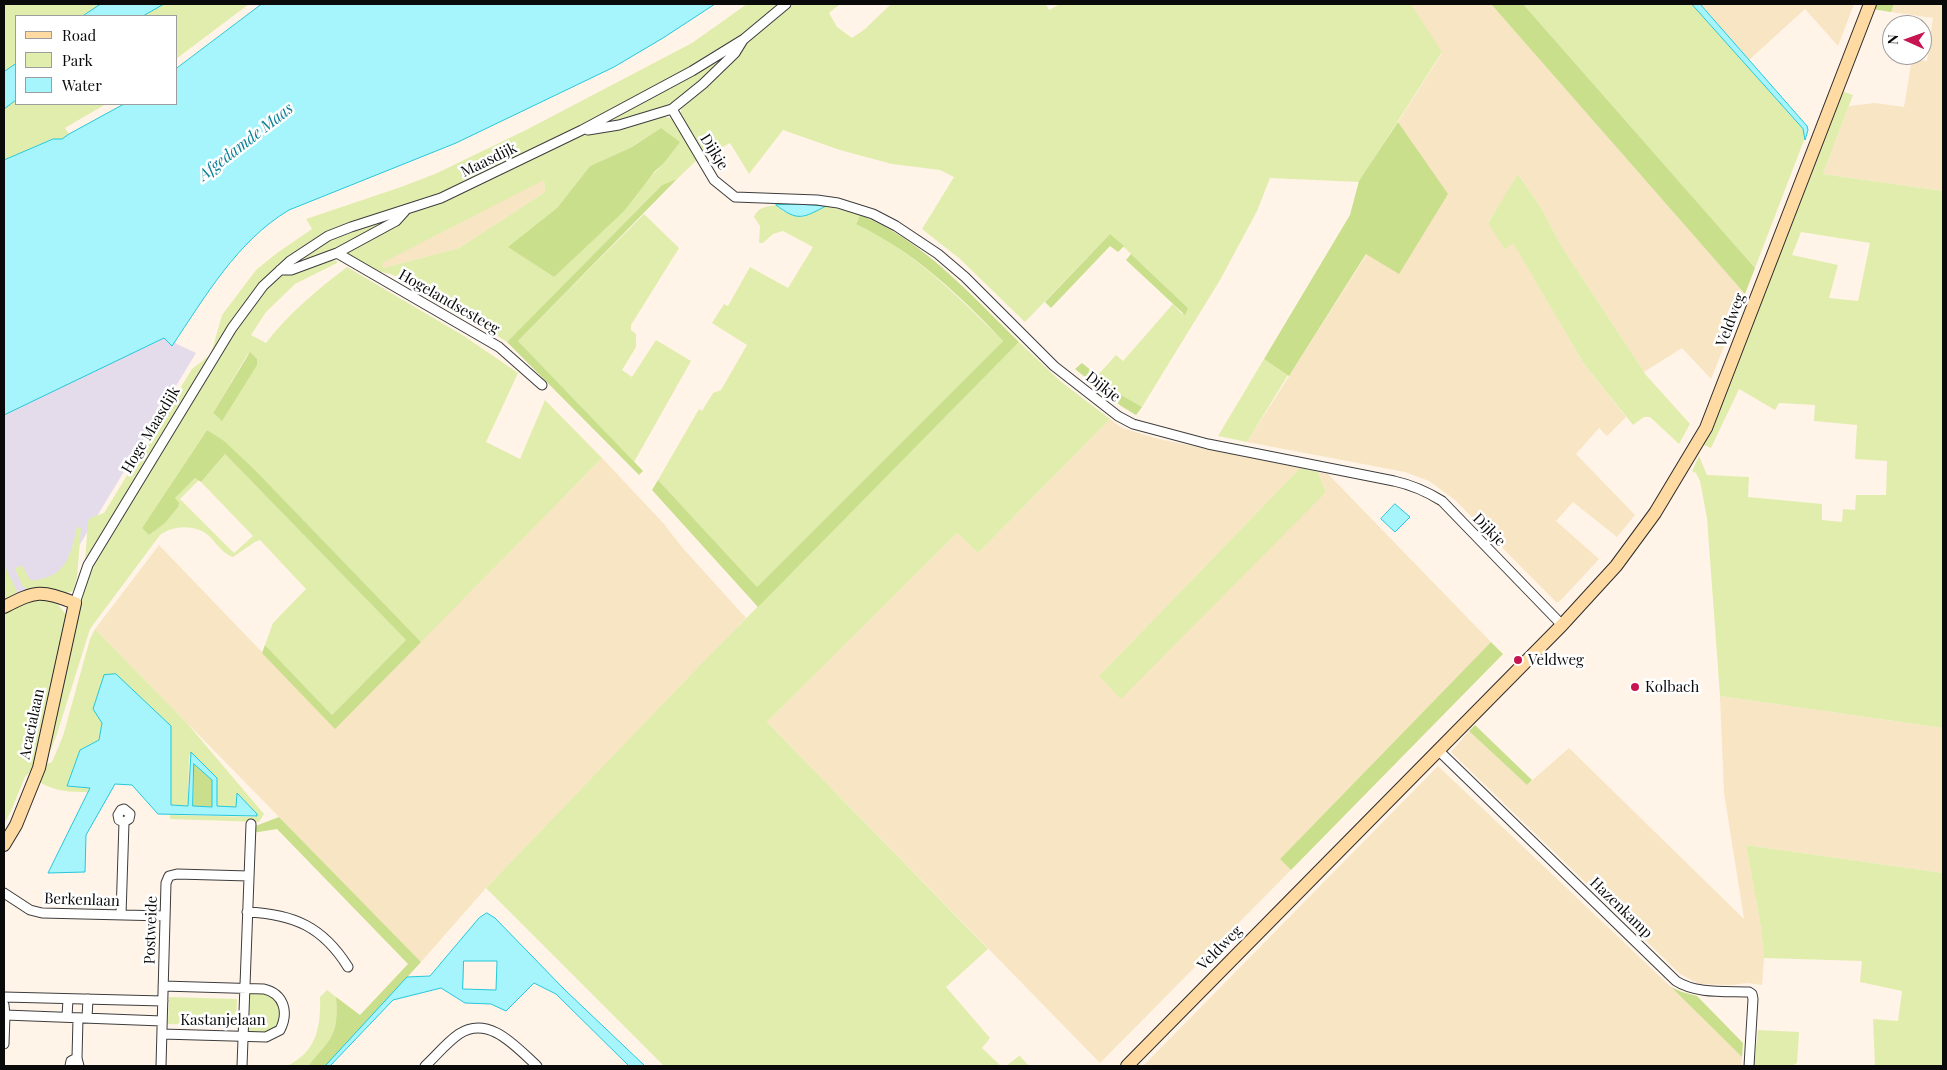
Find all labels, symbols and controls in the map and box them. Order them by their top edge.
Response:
legend [15,15,178,105]
north arrow [1882,15,1932,65]
text: Road [62,25,96,45]
text: N [1883,34,1902,45]
text: Park [62,50,93,70]
text: Water [62,75,102,95]
water label: Afgedamde Maas [195,99,297,185]
street label: Dijkje [696,131,732,173]
street label: Maasdijk [458,139,520,181]
street label: Hogelandsesteeg [395,266,503,338]
street label: Veldweg [1713,291,1749,349]
street label: Dijkje [1082,368,1124,406]
street label: Hoge Maasdijk [118,383,184,477]
street label: Dijkje [1469,510,1509,550]
place label: Veldweg [1528,651,1584,669]
marker: Veldweg [1512,654,1524,666]
place label: Kolbach [1645,678,1699,696]
marker: Kolbach [1629,681,1641,693]
street label: Acacialaan [16,687,48,761]
street label: Hazenkamp [1586,874,1656,942]
street label: Berkenlaan [44,890,120,910]
street label: Postweide [141,895,161,965]
street label: Veldweg [1194,922,1246,974]
street label: Kastanjelaan [180,1011,266,1029]

